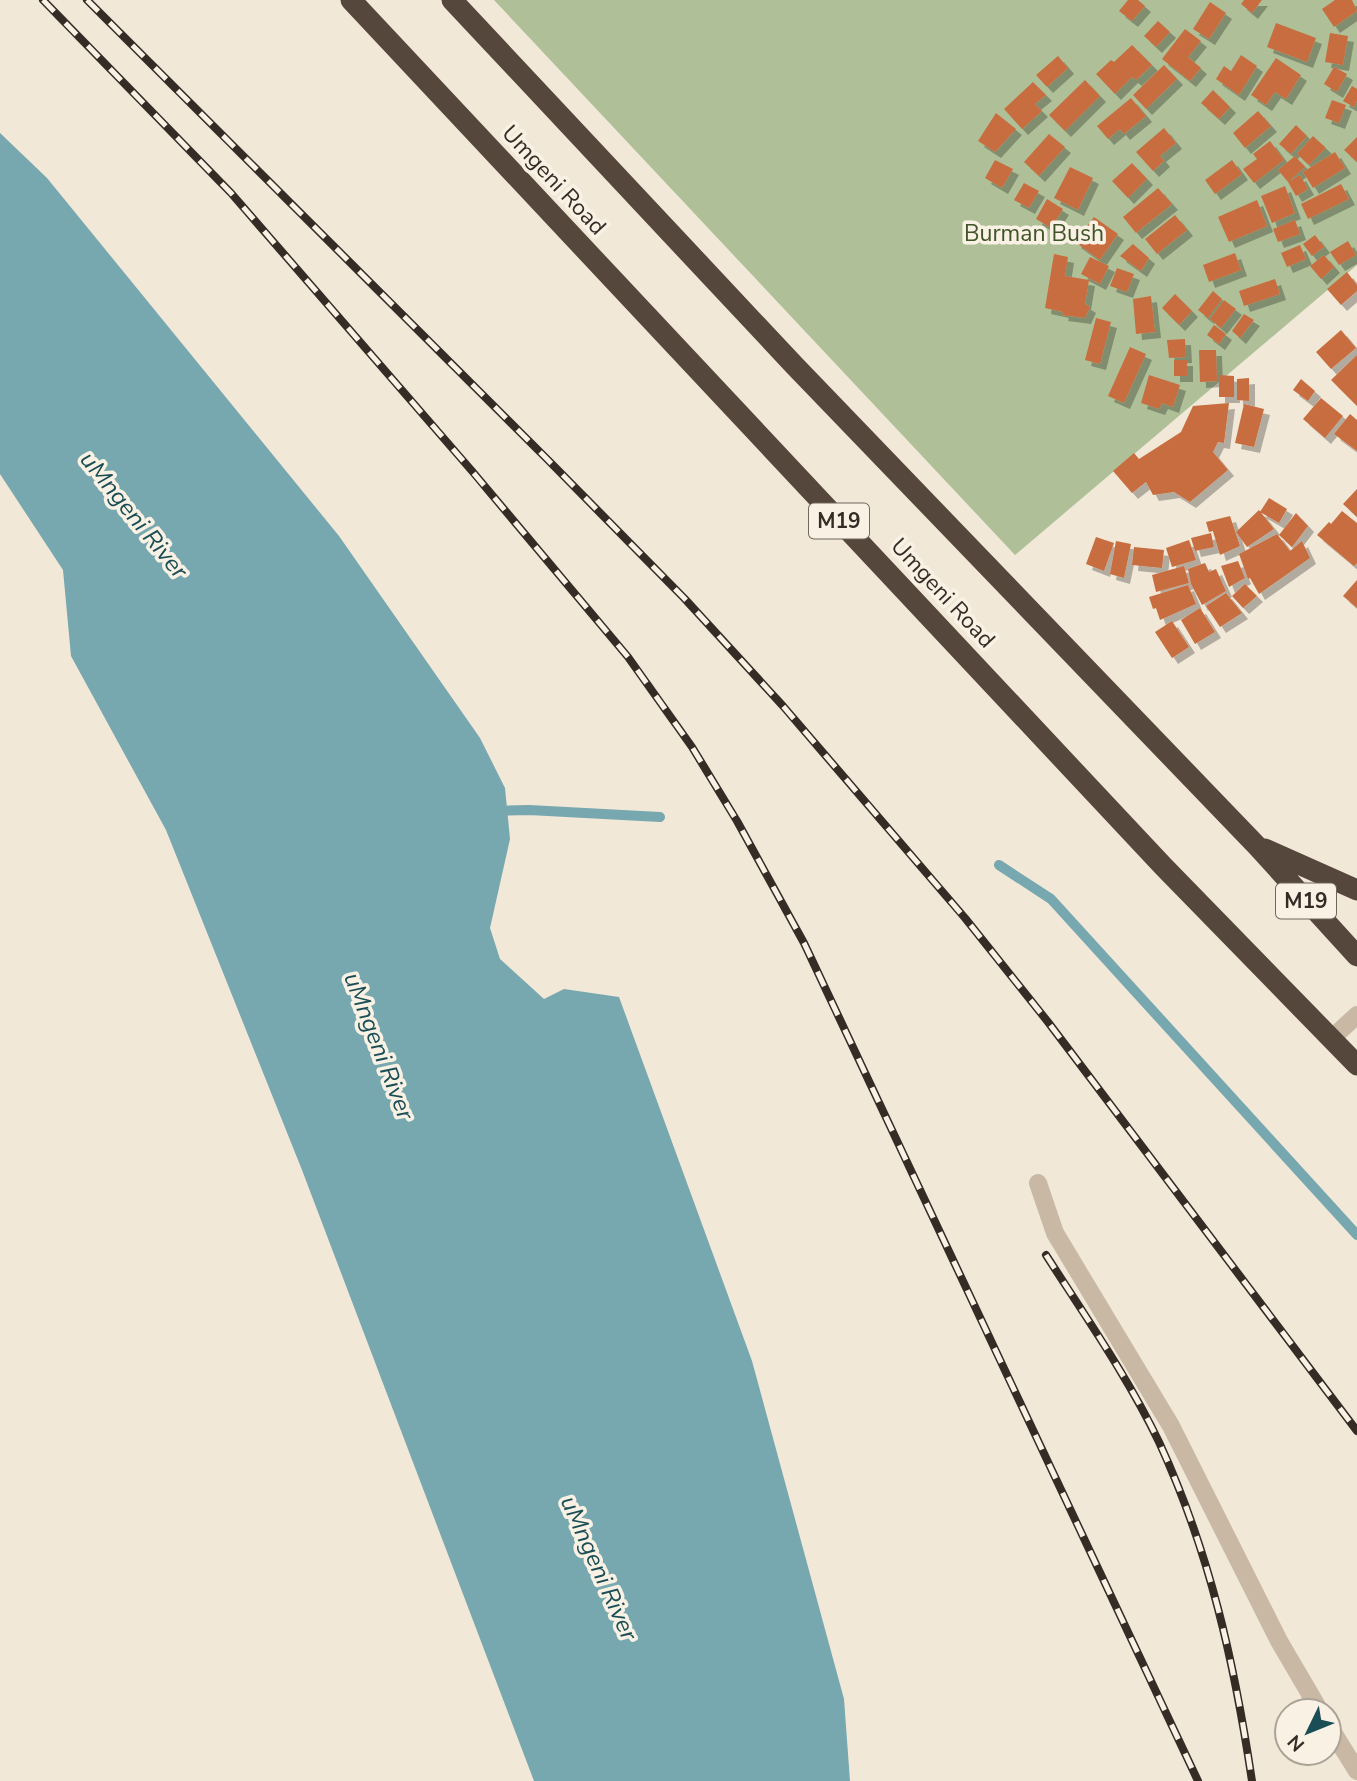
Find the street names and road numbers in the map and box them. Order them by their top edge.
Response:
street label: Umgeni Road [495,118,613,242]
road number: M19 [809,504,869,538]
street label: Umgeni Road [884,531,1002,655]
road number: M19 [1276,884,1336,918]

